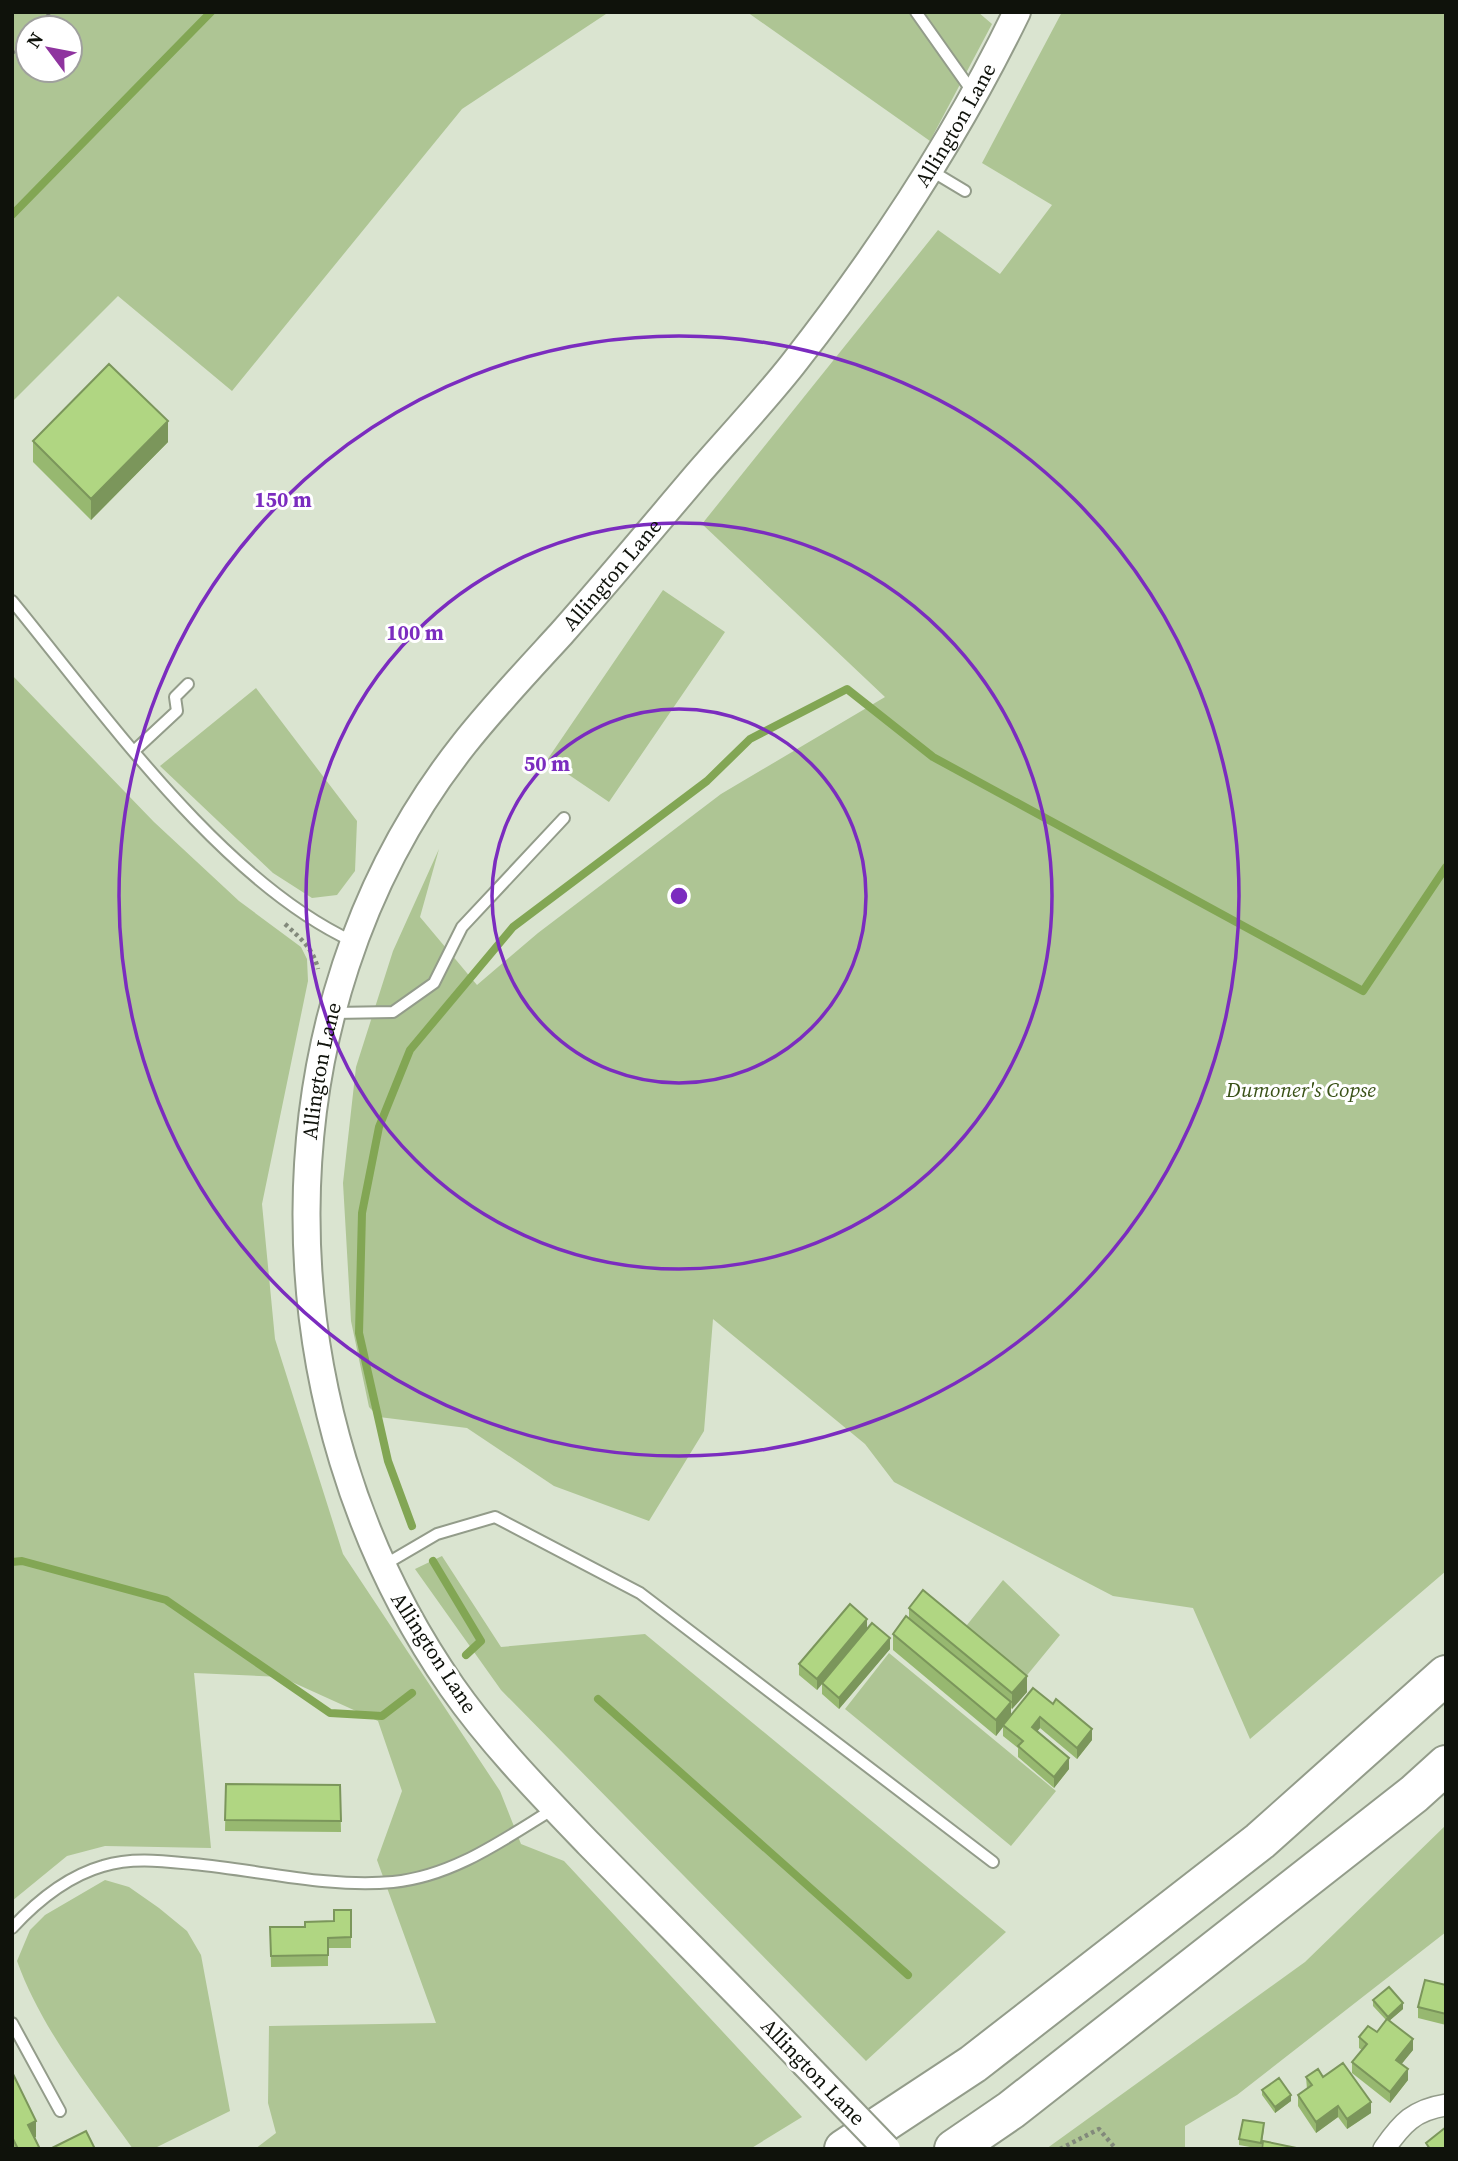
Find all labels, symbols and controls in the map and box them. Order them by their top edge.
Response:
north arrow [14,14,84,84]
text: N [20,27,49,53]
street label: Allington Lane [908,58,1003,192]
text: 150 m [254,485,312,514]
street label: Allington Lane [556,512,668,637]
text: 100 m [386,618,444,647]
text: 50 m [524,749,570,778]
centre of rings [667,884,691,908]
street label: Allington Lane [295,999,348,1141]
park label: Dumoner's Copse [1225,1075,1376,1104]
street label: Allington Lane [384,1587,484,1719]
street label: Allington Lane [755,2012,872,2132]

